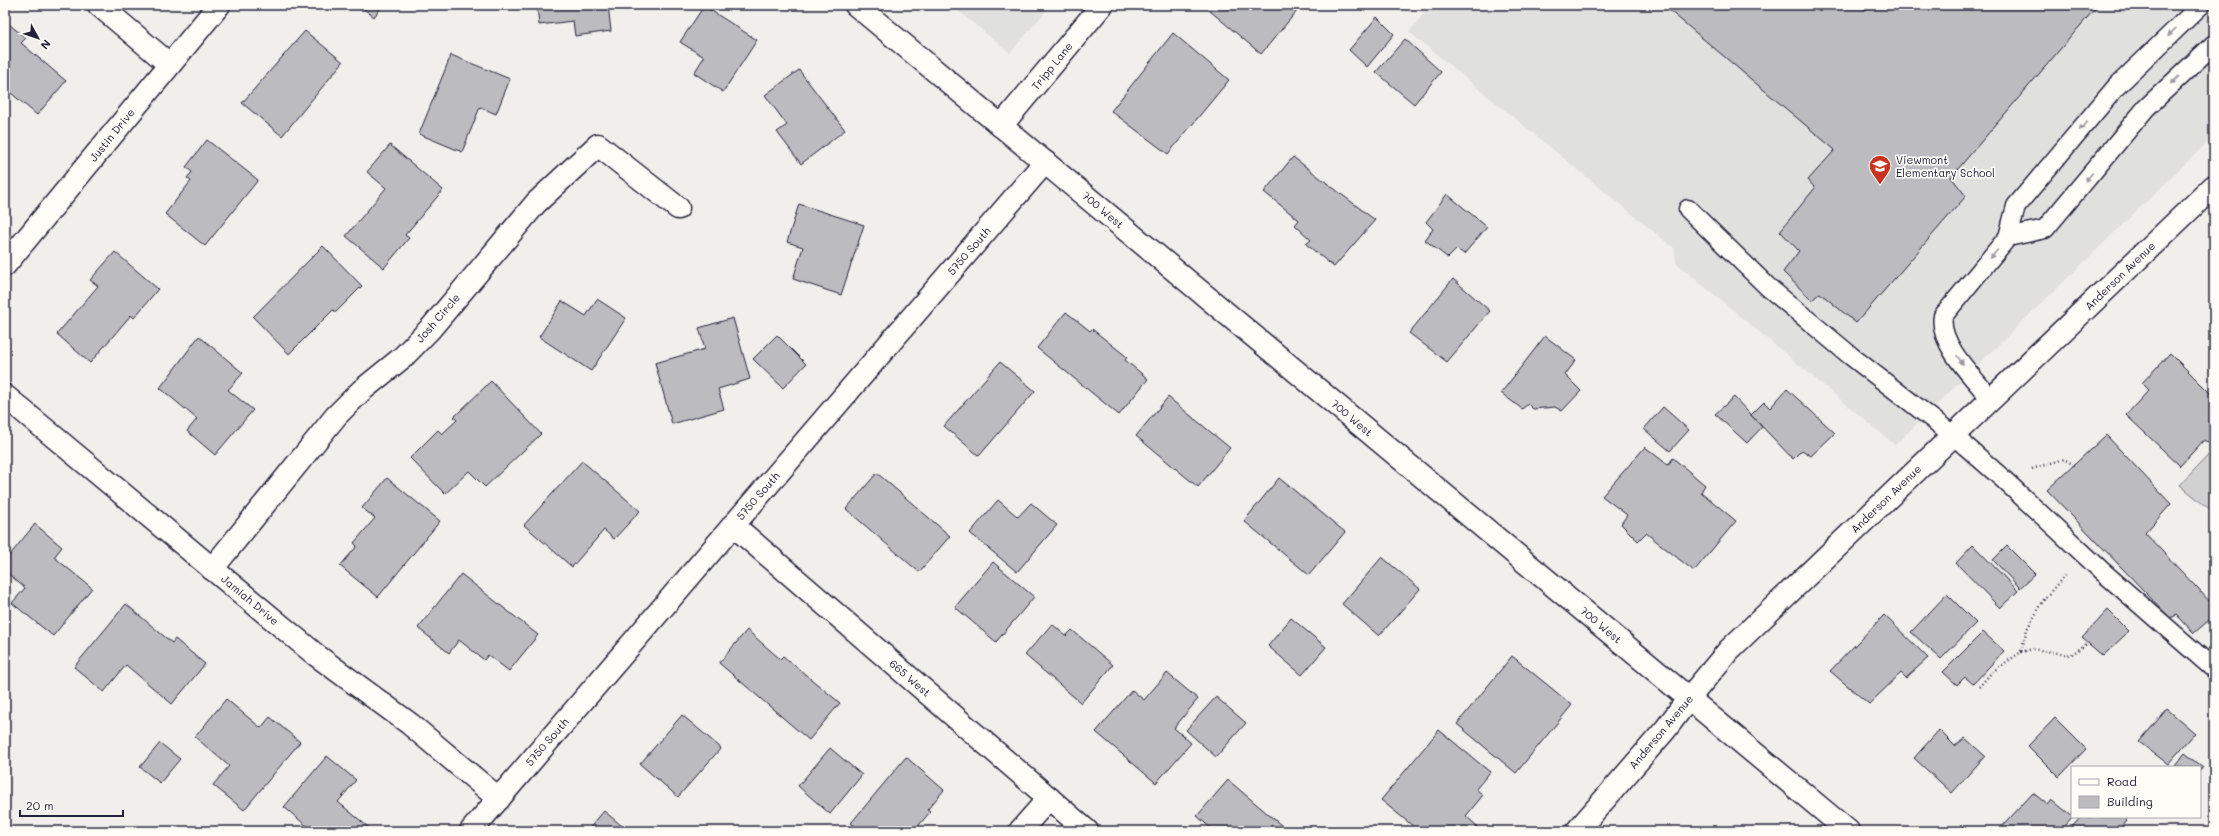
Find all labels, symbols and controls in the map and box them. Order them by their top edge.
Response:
north arrow [18,18,58,58]
one-way arrow [2167,27,2177,37]
text: N [38,37,54,53]
street label: Tripp Lane [1028,38,1076,93]
one-way arrow [2170,76,2181,85]
street label: Justin Drive [86,105,138,164]
one-way arrow [2078,121,2088,131]
place label: Viewmont Elementary School [1896,152,1995,180]
school or university icon: Viewmont Elementary School [1867,153,1893,186]
one-way arrow [2084,172,2093,182]
street label: 700 West [1079,188,1127,231]
street label: 5750 South [944,223,994,278]
street label: Anderson Avenue [2081,238,2158,313]
one-way arrow [1990,248,1999,259]
street label: Josh Circle [412,290,463,345]
one-way arrow [1956,355,1964,366]
street label: 700 West [1328,396,1376,439]
street label: Anderson Avenue [1847,461,1924,536]
street label: 5750 South [733,468,783,523]
street label: Jamiah Drive [218,571,282,628]
street label: 700 West [1577,603,1625,646]
street label: 665 West [887,656,934,700]
street label: Anderson Avenue [1625,691,1696,772]
street label: 5750 South [522,714,572,769]
legend [2071,766,2201,818]
text: Road [2107,773,2137,789]
scale bar [20,792,123,818]
text: Building [2107,793,2153,809]
text: 20 m [26,797,54,813]

